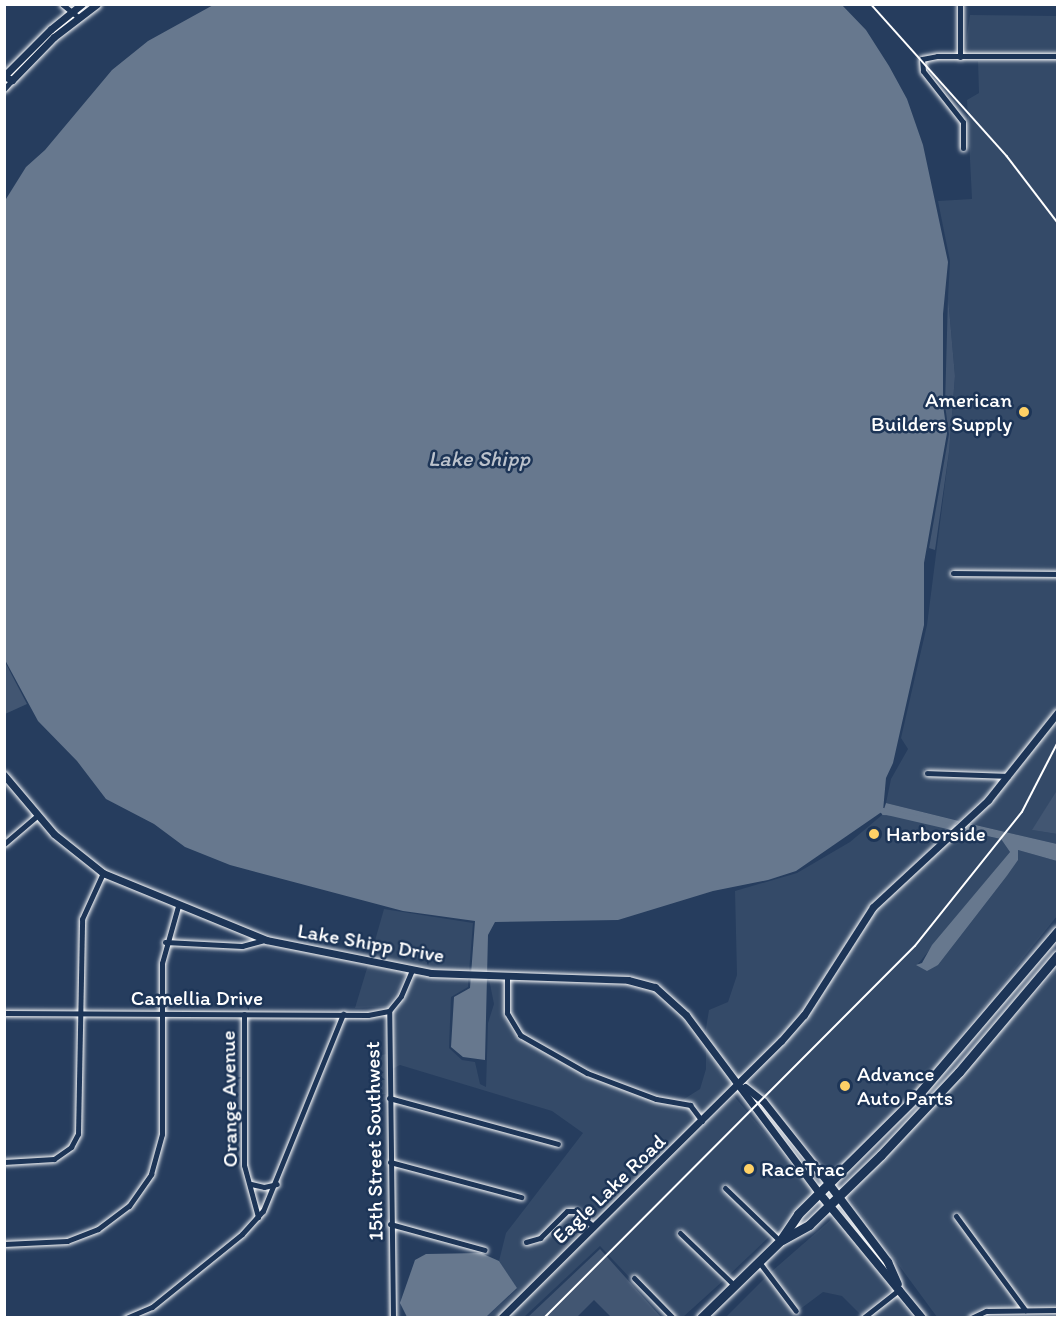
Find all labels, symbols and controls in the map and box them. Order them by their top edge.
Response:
place label: American Builders Supply [871,387,1012,437]
marker: American Builders Supply [1017,405,1031,419]
water label: Lake Shipp [428,446,530,472]
place label: Harborside [886,821,986,847]
marker: Harborside [867,827,881,841]
street label: Lake Shipp Drive [295,918,447,968]
street label: Camellia Drive [131,985,263,1011]
street label: Orange Avenue [215,1030,243,1168]
street label: 15th Street Southwest [360,1041,388,1241]
place label: Advance Auto Parts [857,1061,953,1111]
marker: Advance Auto Parts [838,1079,852,1093]
street label: Eagle Lake Road [548,1129,670,1249]
place label: RaceTrac [761,1156,845,1182]
marker: RaceTrac [742,1162,756,1176]

